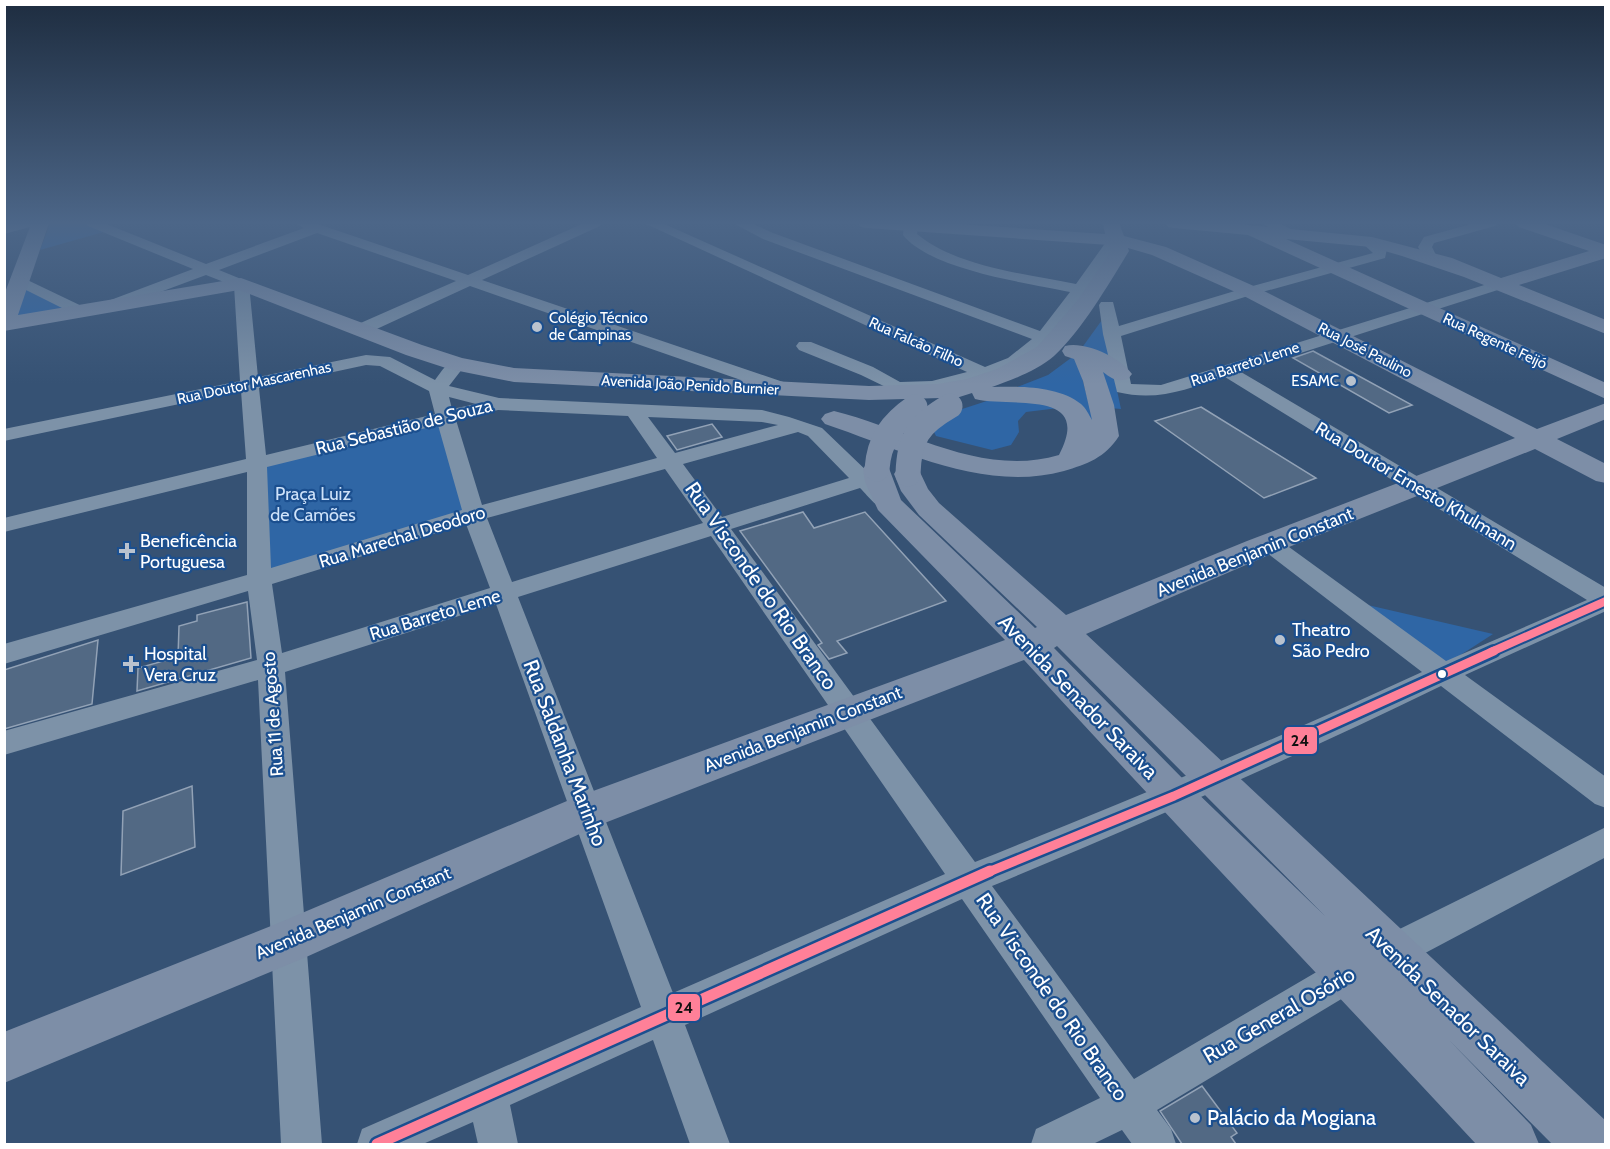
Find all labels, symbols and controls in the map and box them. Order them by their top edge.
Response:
place label: Colégio Técnico de Campinas [549,309,648,344]
street label: Rua Regente Feijó [1440,309,1550,373]
street label: Rua Falcão Filho [866,313,966,371]
street label: Rua José Paulino [1315,319,1415,381]
marker: Colégio Técnico de Campinas [530,320,544,334]
street label: Rua Barreto Leme [1189,338,1302,390]
street label: Rua Doutor Mascarenhas [175,358,333,408]
street label: Avenida João Penido Burnier [601,371,780,399]
place label: ESAMC [1291,372,1339,390]
marker: ESAMC [1344,374,1358,388]
street label: Rua Sebastião de Souza [313,394,495,460]
street label: Rua Doutor Ernesto Khulmann [1311,417,1521,555]
street label: Rua Visconde do Rio Branco [680,477,843,694]
park label: Praça Luiz de Camões [270,483,356,526]
street label: Rua Marechal Deodoro [316,501,488,573]
street label: Avenida Benjamin Constant [1153,502,1357,602]
place label: Beneficência Portuguesa [140,530,237,573]
marker: Beneficência Portuguesa [118,542,136,560]
street label: Rua Barreto Leme [367,585,503,645]
street label: Avenida Senador Saraiva [993,609,1163,784]
place label: Theatro São Pedro [1292,619,1370,662]
marker: Theatro São Pedro [1273,633,1287,647]
place label: Hospital Vera Cruz [144,643,216,686]
street label: Rua 11 de Agosto [258,651,288,777]
marker: Hospital Vera Cruz [122,655,140,673]
street label: Rua Saldanha Marinho [518,656,613,850]
unlabelled marker [1436,668,1448,680]
street label: Avenida Benjamin Constant [701,681,905,777]
line badge: 24 [1283,726,1318,755]
text: 24 [1291,731,1309,750]
street label: Avenida Benjamin Constant [252,862,454,964]
street label: Rua Visconde do Rio Branco [971,888,1134,1105]
street label: Avenida Senador Saraiva [1361,921,1536,1091]
street label: Rua General Osório [1199,961,1359,1068]
line badge: 24 [667,993,701,1022]
text: 24 [675,998,693,1017]
place label: Palácio da Mogiana [1207,1105,1376,1130]
marker: Palácio da Mogiana [1188,1111,1202,1125]

